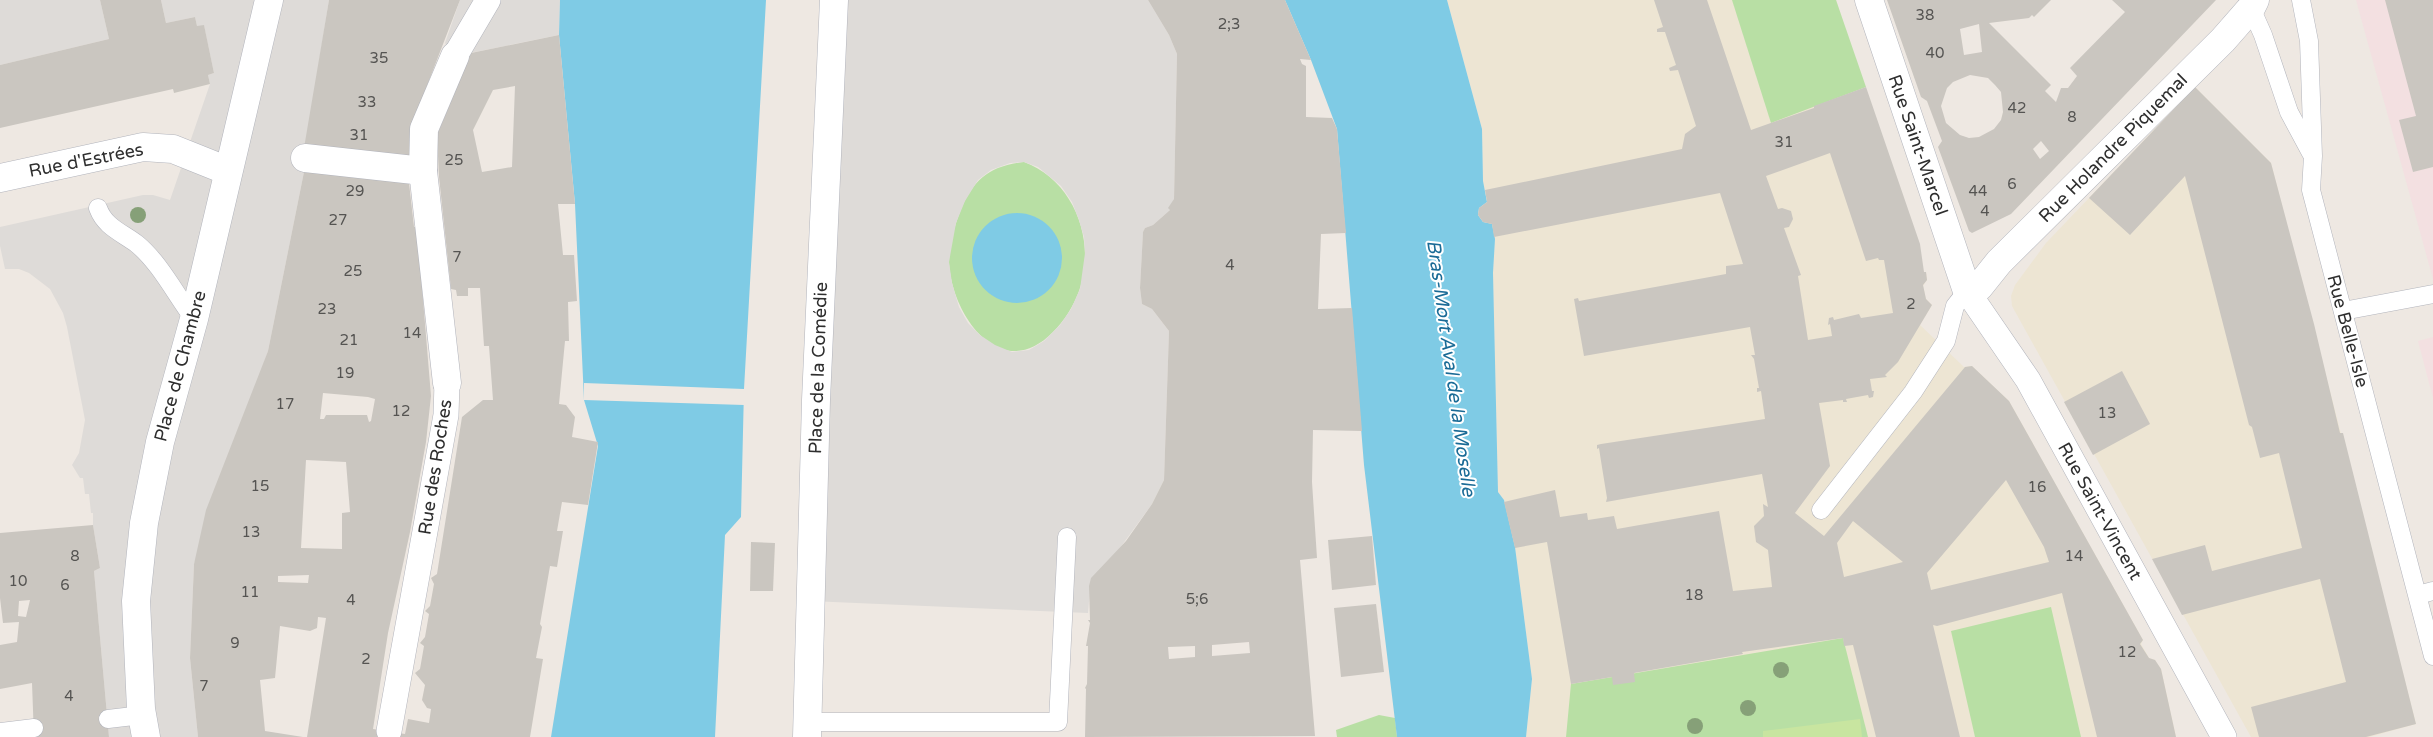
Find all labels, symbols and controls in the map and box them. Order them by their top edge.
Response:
house number: 38 [1916,6,1934,24]
house number: 2;3 [1218,15,1240,33]
house number: 40 [1926,44,1944,62]
house number: 35 [370,49,388,67]
street label: Rue Holandre Piquemal [2034,69,2192,227]
street label: Rue Saint-Marcel [1884,72,1952,218]
house number: 33 [358,93,376,111]
house number: 42 [2008,99,2026,117]
house number: 8 [2067,108,2077,126]
house number: 31 [350,126,368,144]
house number: 31 [1775,133,1793,151]
street label: Rue d'Estrées [27,138,145,182]
house number: 25 [445,151,463,169]
house number: 6 [2007,175,2017,193]
house number: 29 [346,182,364,200]
house number: 44 [1969,182,1987,200]
house number: 4 [1980,202,1990,220]
house number: 27 [329,211,347,229]
water label: Bras-Mort Aval de la Moselle [1422,238,1480,499]
house number: 7 [452,248,462,266]
house number: 4 [1225,256,1235,274]
house number: 25 [344,262,362,280]
street label: Rue Belle-Isle [2322,272,2374,390]
street label: Place de la Comédie [804,281,832,455]
street label: Place de Chambre [149,288,211,444]
house number: 2 [1906,295,1916,313]
house number: 23 [318,300,336,318]
house number: 14 [403,324,421,342]
house number: 21 [340,331,358,349]
house number: 19 [336,364,354,382]
house number: 17 [276,395,294,413]
street label: Rue des Roches [413,398,457,536]
house number: 12 [392,402,410,420]
house number: 13 [2098,404,2116,422]
street label: Rue Saint-Vincent [2053,438,2147,584]
house number: 15 [251,477,269,495]
house number: 16 [2028,478,2046,496]
house number: 13 [242,523,260,541]
house number: 8 [70,547,80,565]
house number: 14 [2065,547,2083,565]
house number: 10 [9,572,27,590]
house number: 6 [60,576,70,594]
house number: 11 [241,583,259,601]
house number: 18 [1685,586,1703,604]
house number: 5;6 [1186,590,1208,608]
house number: 4 [346,591,356,609]
house number: 9 [230,634,240,652]
house number: 12 [2118,643,2136,661]
house number: 2 [361,650,371,668]
house number: 7 [199,677,209,695]
house number: 4 [64,687,74,705]

